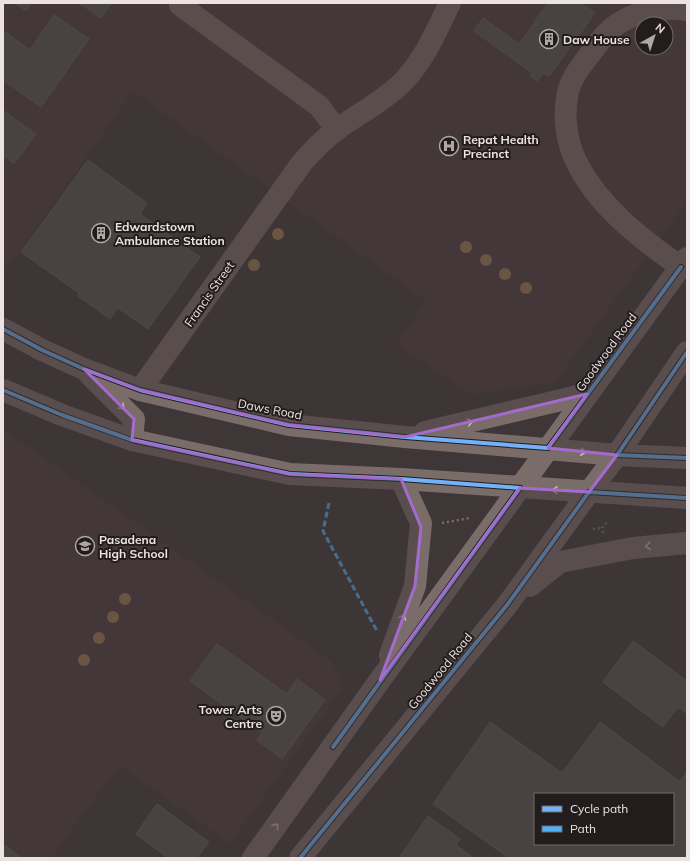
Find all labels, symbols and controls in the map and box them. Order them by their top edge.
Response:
north arrow [634,16,674,56]
text: N [653,20,668,36]
building icon: Daw House [538,28,560,50]
place label: Daw House [563,32,630,47]
place label: Repat Health Precinct [463,132,539,161]
hospital icon: Repat Health Precinct [438,135,460,157]
place label: Edwardstown Ambulance Station [115,219,225,248]
building icon: Edwardstown Ambulance Station [90,222,112,244]
street label: Francis Street [181,258,237,330]
street label: Goodwood Road [572,310,640,394]
street label: Daws Road [237,395,303,423]
one-way arrow [117,402,125,410]
one-way arrow [467,418,473,426]
one-way arrow [580,447,586,456]
one-way arrow [551,486,558,495]
place label: Pasadena High School [99,532,168,561]
school or university icon: Pasadena High School [74,535,96,557]
one-way arrow [645,542,651,551]
one-way arrow [399,614,407,621]
street label: Goodwood Road [405,630,475,712]
place label: Tower Arts Centre [199,702,262,731]
theatre icon: Tower Arts Centre [265,705,287,727]
legend [534,793,674,845]
text: Cycle path [570,801,628,816]
text: Path [570,821,596,836]
one-way arrow [271,824,278,831]

